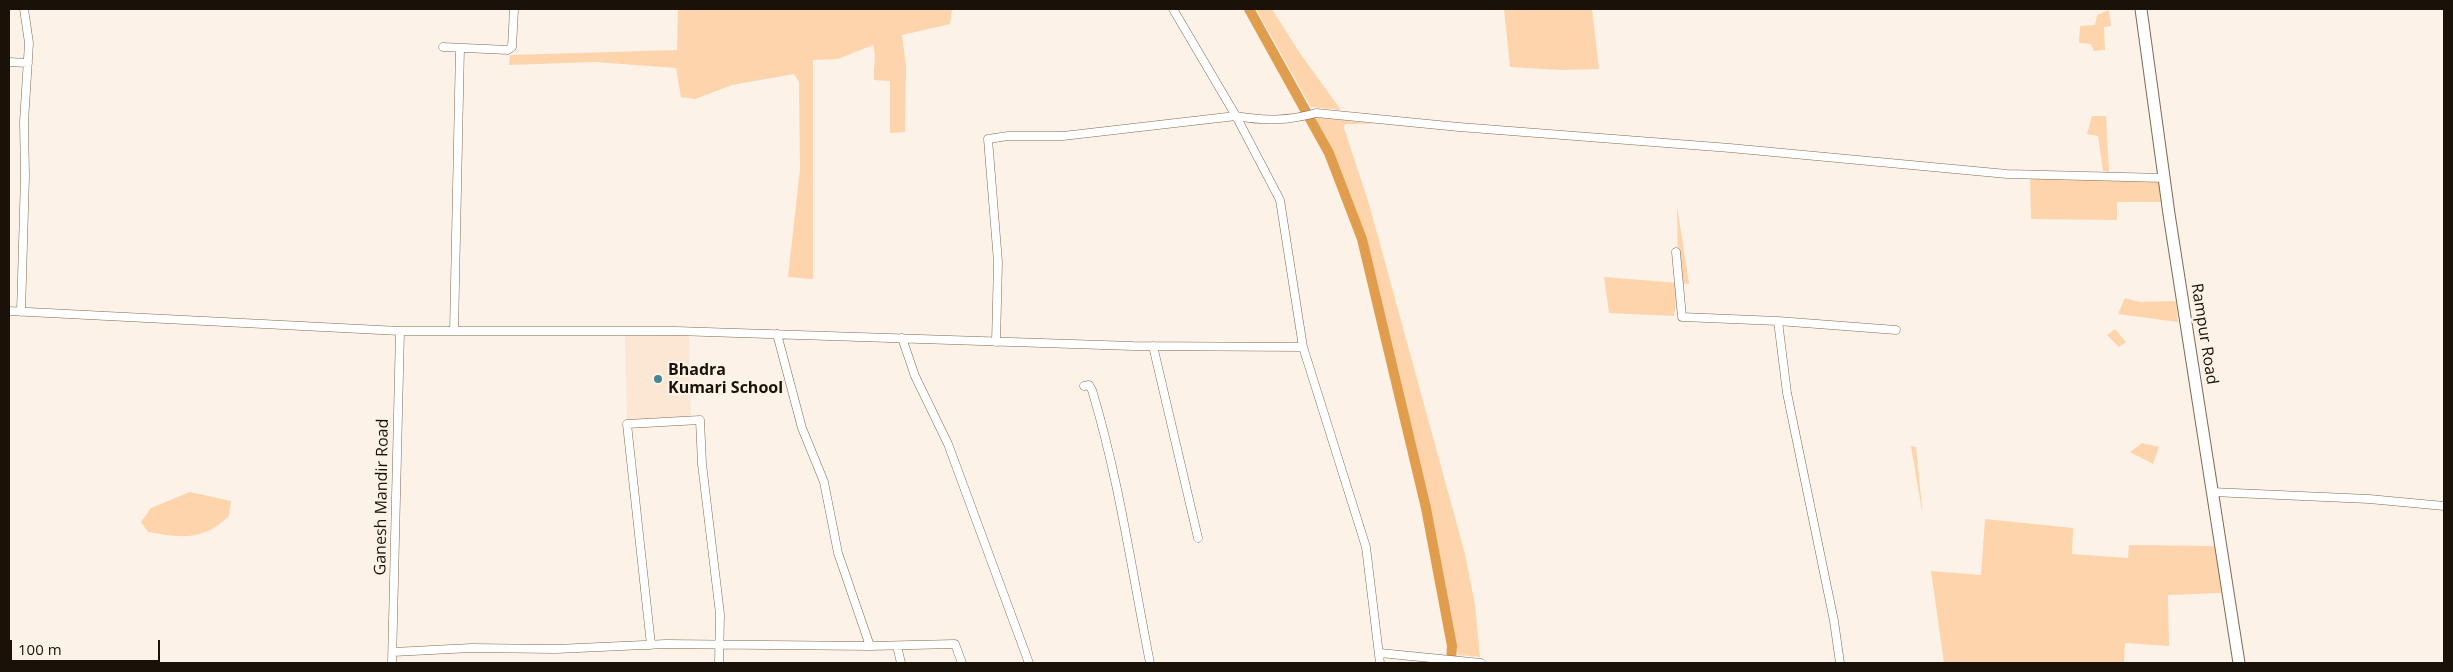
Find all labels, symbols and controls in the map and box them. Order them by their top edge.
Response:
street label: Rampur Road [2187,282,2221,386]
place label: Bhadra Kumari School [668,360,783,398]
marker: Bhadra Kumari School [652,373,664,385]
street label: Ganesh Mandir Road [371,418,393,576]
scale bar [12,630,162,662]
text: 100 m [18,639,62,659]

